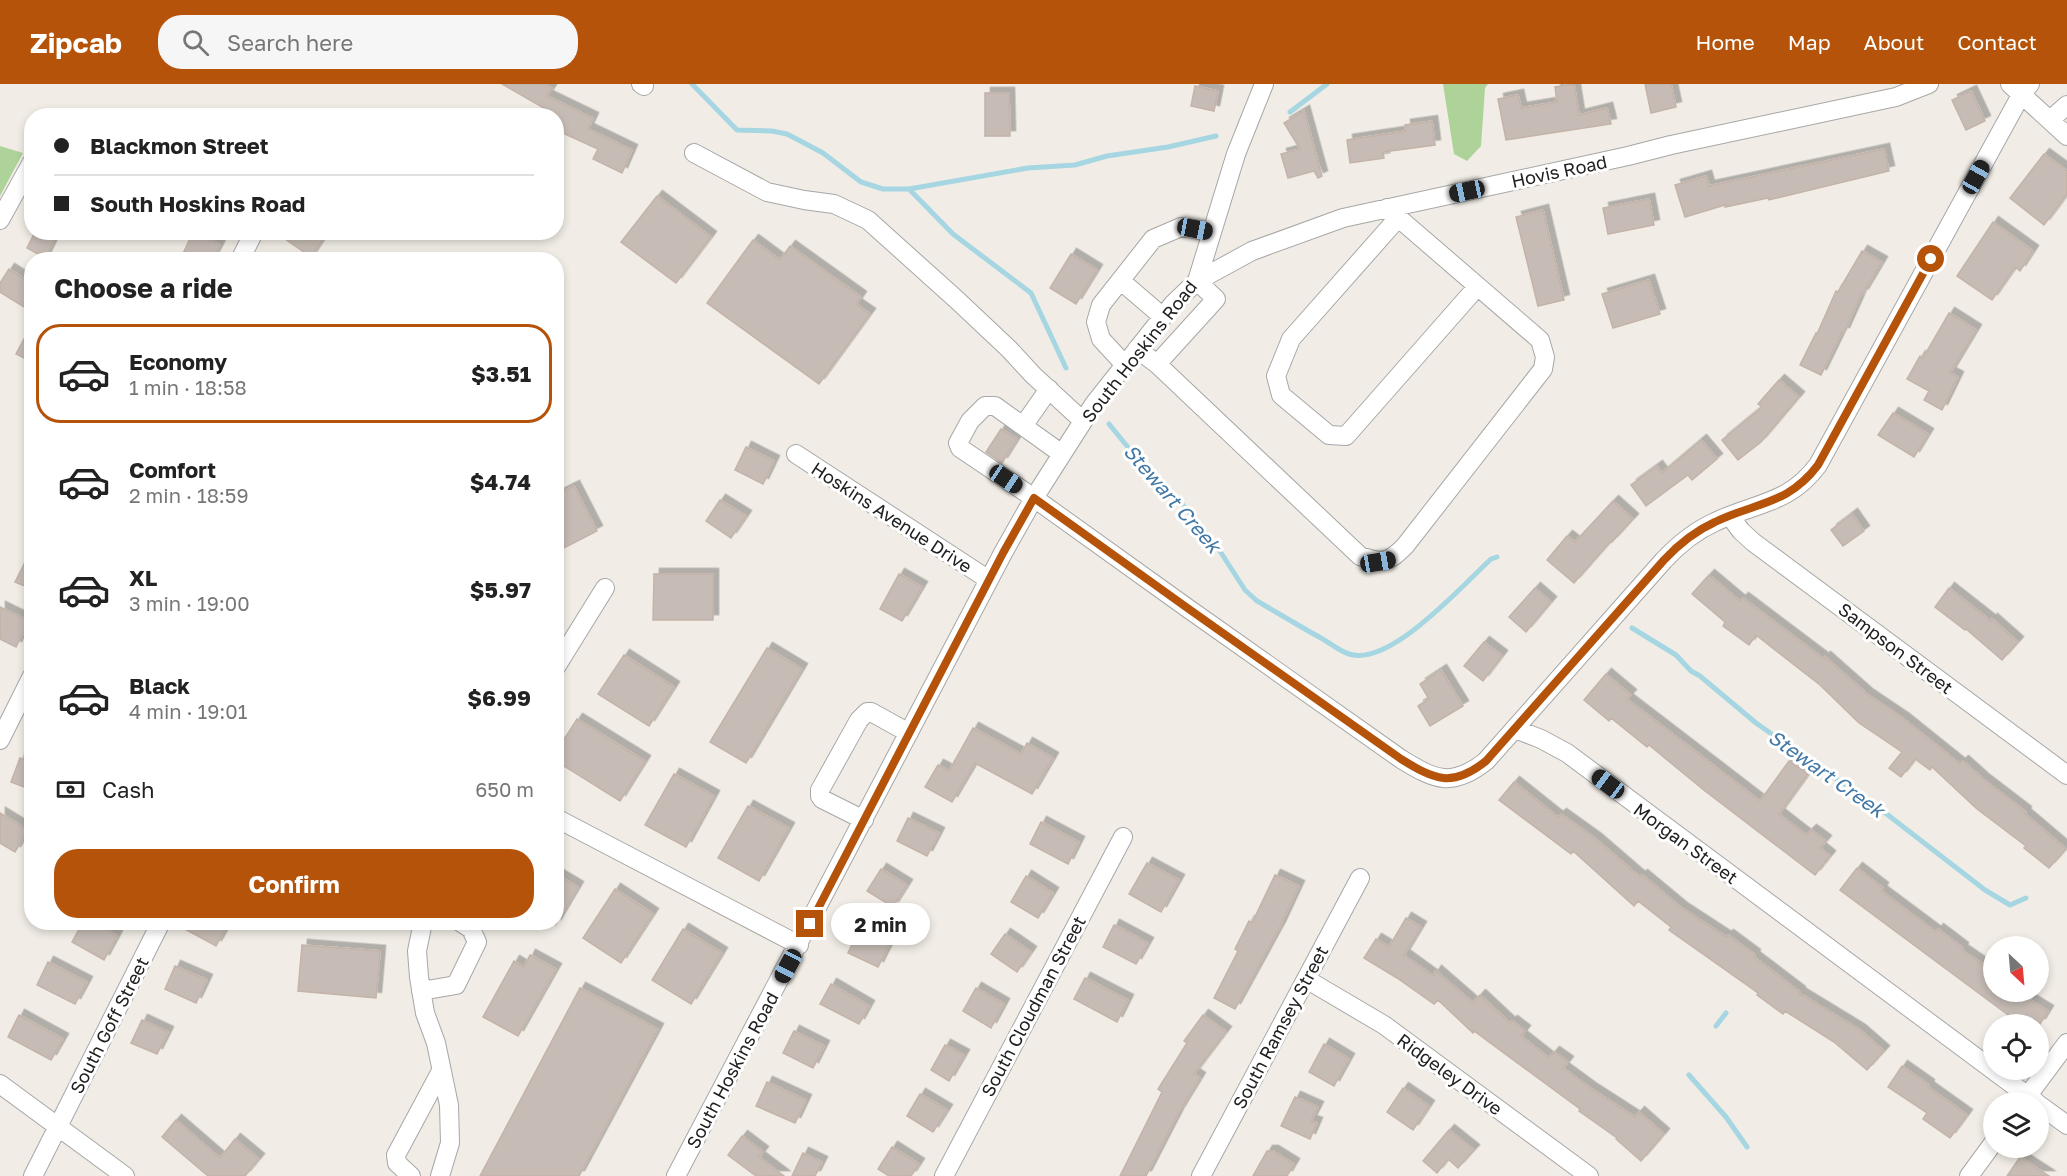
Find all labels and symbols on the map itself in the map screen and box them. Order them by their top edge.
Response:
street label: Hovis Road [1509,150,1609,192]
car [1959,157,1993,197]
car [1448,178,1486,204]
car [1176,217,1214,241]
route start [1917,245,1944,272]
street label: South Hoskins Road [1077,276,1201,426]
water label: Stewart Creek [1119,439,1228,559]
street label: Hoskins Avenue Drive [808,457,976,577]
car [986,461,1026,497]
car [1359,550,1397,574]
street label: Sampson Street [1834,598,1958,698]
water label: Stewart Creek [1764,724,1892,823]
car [1588,766,1628,802]
street label: Morgan Street [1630,798,1742,888]
callout: 2 min [831,903,930,945]
route end [796,910,823,937]
street label: South Cloudman Street [976,912,1090,1100]
north arrow [1983,936,2049,1002]
street label: South Ramsey Street [1228,942,1332,1112]
car [772,946,804,986]
street label: South Goff Street [65,953,153,1097]
street label: South Hoskins Road [681,988,783,1152]
street label: Ridgeley Drive [1393,1029,1507,1119]

